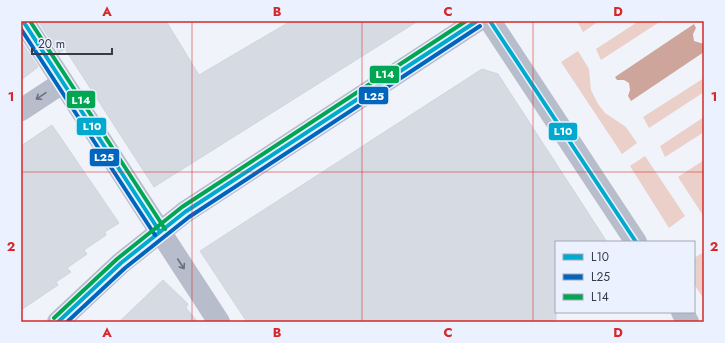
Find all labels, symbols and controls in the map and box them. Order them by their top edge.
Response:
text: A [101,2,112,21]
text: B [273,2,282,21]
text: C [443,2,453,21]
text: D [613,2,623,21]
scale bar [32,30,112,56]
text: 20 m [38,35,65,53]
line badge: L14 [369,65,400,84]
text: L14 [375,66,395,82]
line badge: L25 [358,86,389,105]
text: 1 [8,87,14,106]
text: 1 [711,87,717,106]
text: L25 [364,88,384,104]
line badge: L14 [66,90,96,109]
one-way arrow [36,92,47,100]
text: L14 [71,92,91,108]
line badge: L10 [76,117,107,136]
text: L10 [83,118,101,134]
line badge: L10 [548,122,578,141]
text: L10 [554,123,572,139]
line badge: L25 [89,148,120,167]
text: L25 [94,149,114,165]
text: 2 [7,237,15,256]
text: 2 [710,237,718,256]
legend [555,241,695,313]
text: L10 [591,248,609,266]
one-way arrow [177,258,185,269]
text: L25 [591,268,610,286]
text: L14 [591,288,609,306]
text: A [101,323,112,342]
text: B [273,323,282,342]
text: C [443,323,453,342]
text: D [613,323,623,342]

